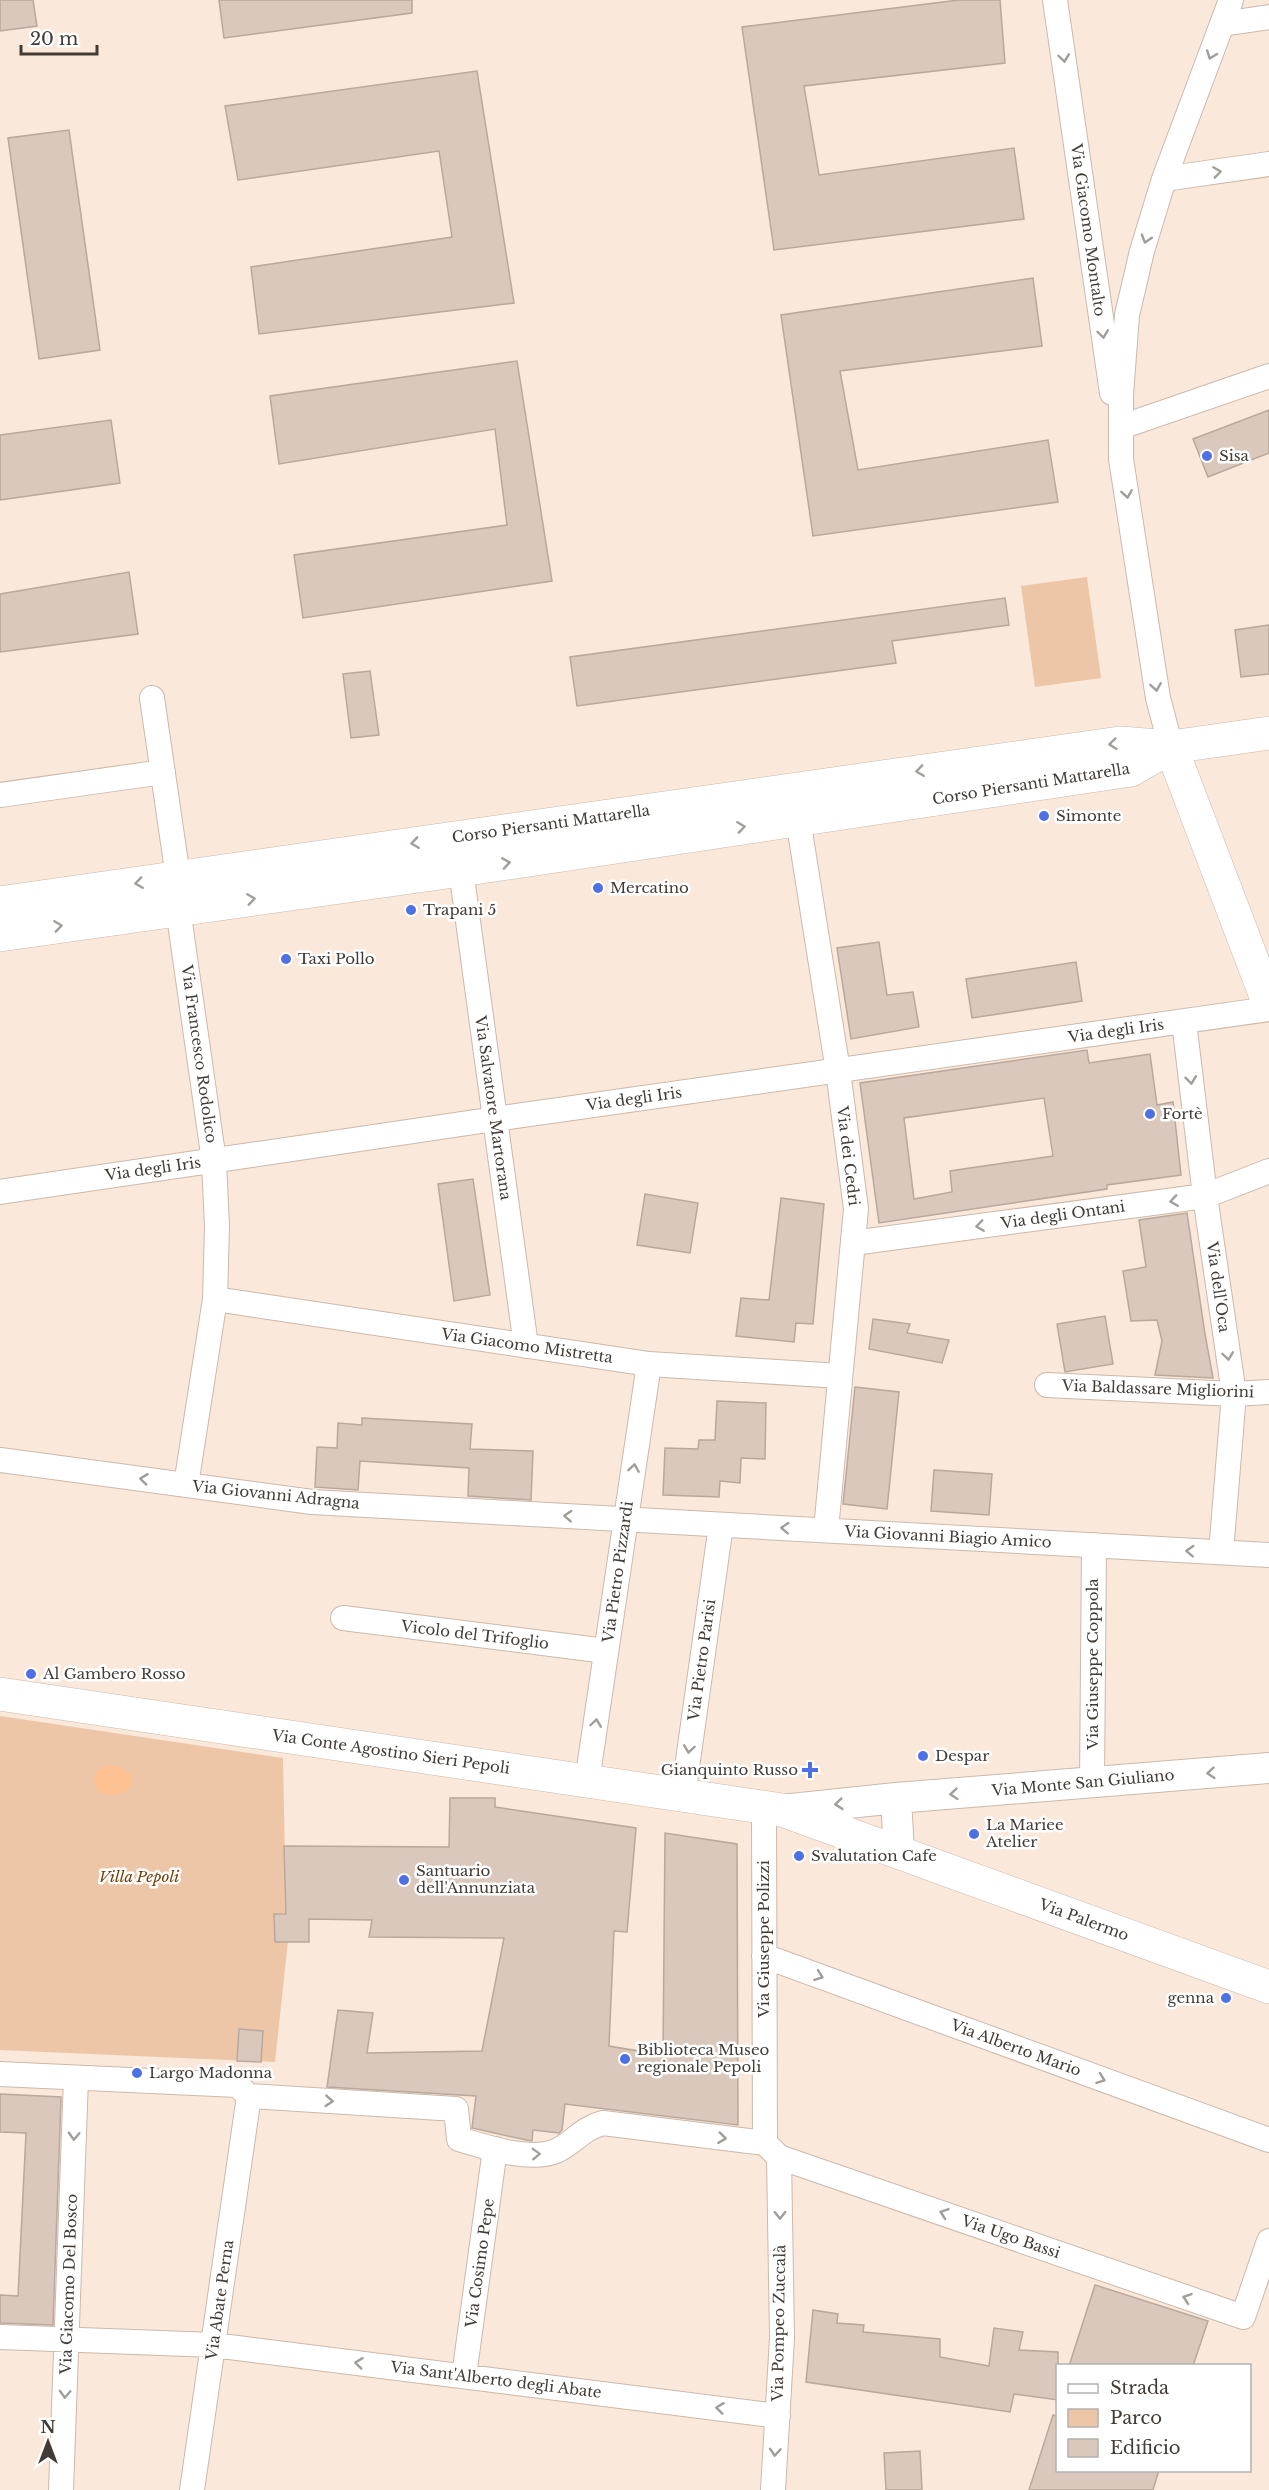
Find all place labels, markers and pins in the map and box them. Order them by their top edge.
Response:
place label: Sisa [1219,446,1250,465]
marker: Sisa [1200,449,1214,463]
place label: Simonte [1056,806,1121,825]
marker: Simonte [1037,809,1051,823]
place label: Mercatino [610,878,689,897]
marker: Mercatino [591,881,605,895]
place label: Trapani 5 [423,900,496,919]
marker: Trapani 5 [404,903,418,917]
place label: Taxi Pollo [298,949,375,968]
marker: Taxi Pollo [279,952,293,966]
place label: Fortè [1162,1104,1203,1123]
marker: Fortè [1143,1107,1157,1121]
place label: Al Gambero Rosso [42,1664,186,1683]
marker: Al Gambero Rosso [24,1667,38,1681]
place label: Despar [935,1746,990,1765]
marker: Despar [916,1749,930,1763]
place label: Gianquinto Russo [661,1760,798,1779]
marker: Gianquinto Russo [803,1763,817,1777]
place label: La Mariee Atelier [985,1815,1063,1851]
marker: La Mariee Atelier [967,1827,981,1841]
place label: Svalutation Cafe [811,1846,937,1865]
marker: Svalutation Cafe [792,1849,806,1863]
place label: Santuario dell'Annunziata [416,1861,536,1897]
marker: Santuario dell'Annunziata [397,1873,411,1887]
place label: genna [1168,1988,1215,2007]
marker: genna [1219,1991,1233,2005]
place label: Biblioteca Museo regionale Pepoli [637,2040,769,2076]
marker: Biblioteca Museo regionale Pepoli [618,2052,632,2066]
place label: Largo Madonna [149,2063,273,2082]
marker: Largo Madonna [130,2066,144,2080]

